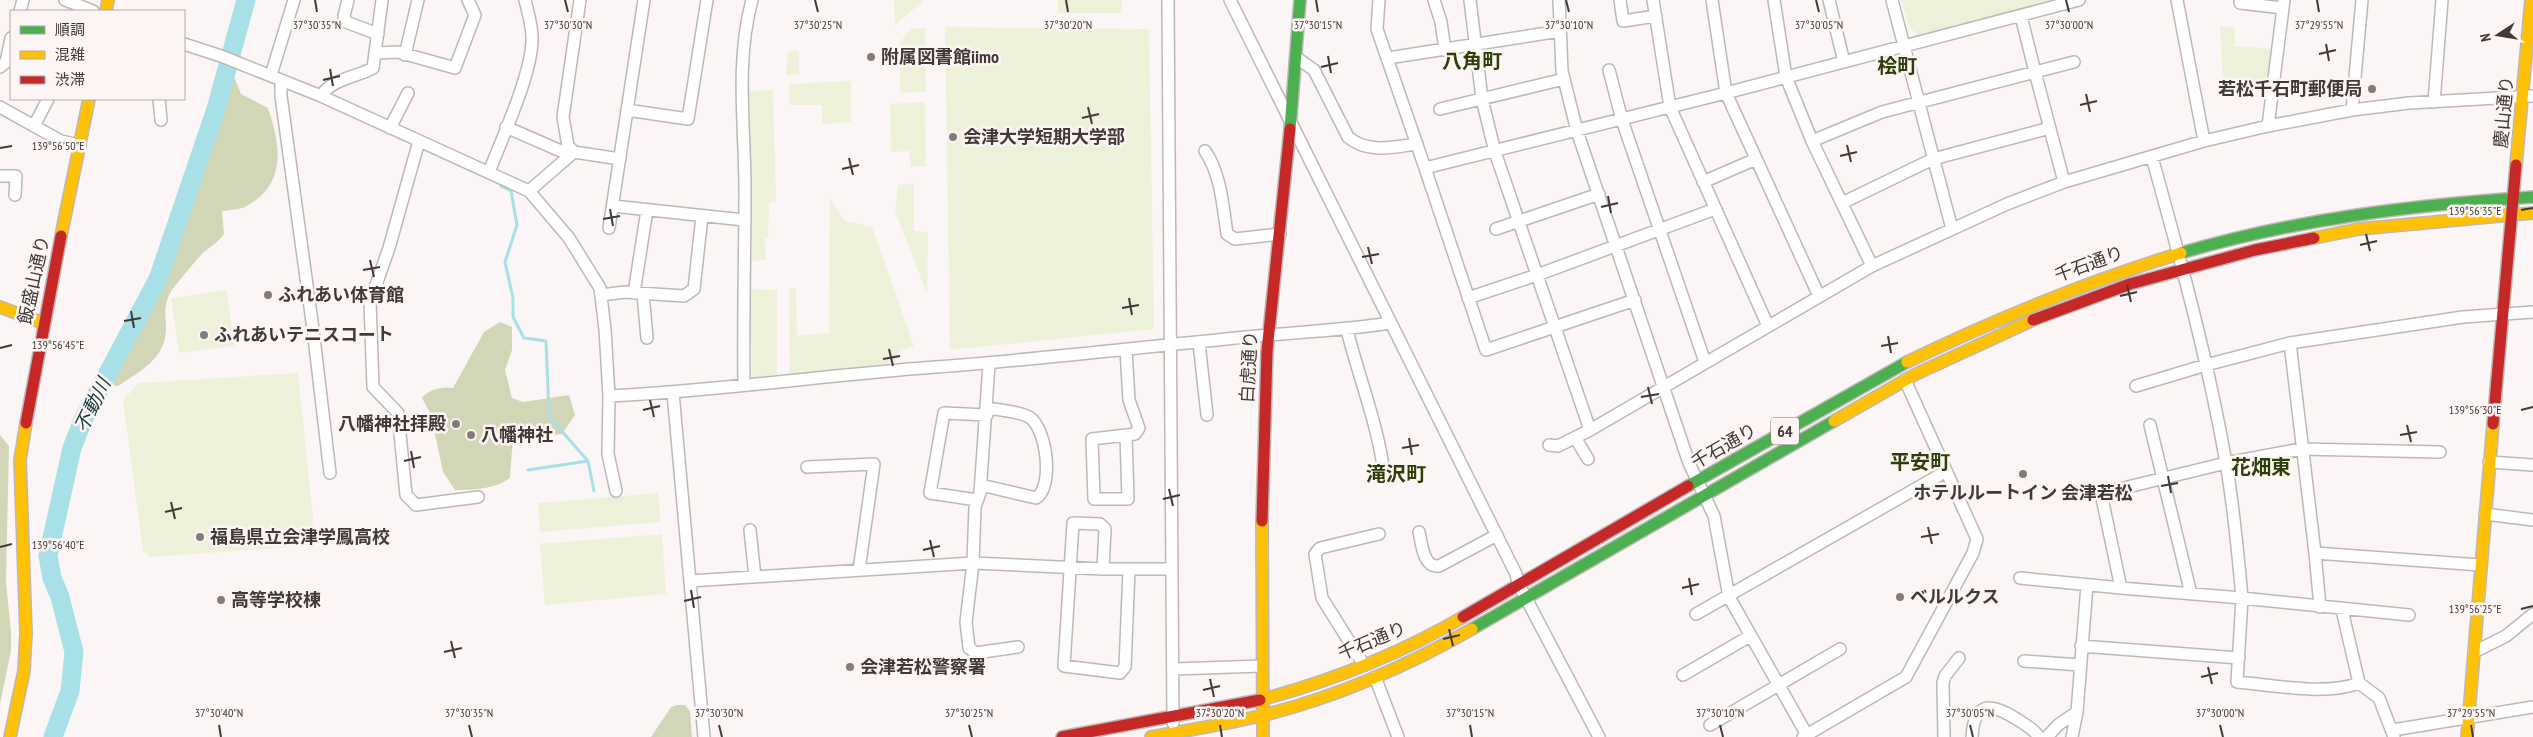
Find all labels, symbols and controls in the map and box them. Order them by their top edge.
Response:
legend [10,10,185,100]
north arrow [2473,10,2523,60]
text: 37°30'35"N [293,17,341,32]
text: 37°30'30"N [544,17,592,32]
text: 37°30'25"N [794,17,842,32]
text: 37°30'20"N [1044,17,1092,32]
text: 37°30'15"N [1294,17,1342,32]
text: 37°30'10"N [1545,17,1593,32]
text: 37°30'05"N [1795,17,1843,32]
text: 37°30'00"N [2045,17,2093,32]
text: 37°29'55"N [2295,17,2343,32]
text: 順調 [55,20,85,39]
text: N [2476,32,2495,43]
text: 混雑 [55,45,85,64]
place label: 附属図書館iimo [881,45,999,68]
district label: 八角町 [1442,48,1502,74]
marker: 附属図書館iimo [865,51,877,63]
district label: 桧町 [1877,53,1917,79]
text: 渋滞 [55,70,85,89]
street label: 慶山通り [2489,75,2518,149]
place label: 若松千石町郵便局 [2218,77,2362,100]
marker: 若松千石町郵便局 [2366,83,2378,95]
place label: 会津大学短期大学部 [963,125,1125,148]
marker: 会津大学短期大学部 [947,131,959,143]
text: 139°56'50"E [32,138,84,153]
text: 139°56'35"E [2449,203,2501,218]
street label: 飯盛山通り [13,233,54,326]
street label: 千石通り [2051,240,2127,287]
place label: ふれあい体育館 [278,283,404,306]
marker: ふれあい体育館 [262,289,274,301]
place label: ふれあいテニスコート [214,323,394,346]
marker: ふれあいテニスコート [198,329,210,341]
street label: 白虎通り [1235,330,1262,404]
text: 139°56'45"E [32,337,84,352]
water label: 不動川 [69,372,116,436]
text: 139°56'30"E [2449,402,2501,417]
place label: 八幡神社拝殿 [338,412,446,435]
marker: 八幡神社拝殿 [450,418,462,430]
street label: 千石通り [1687,418,1761,474]
road number: 64 [1771,418,1799,444]
place label: 八幡神社 [481,423,553,446]
marker: 八幡神社 [465,429,477,441]
district label: 平安町 [1890,449,1950,475]
district label: 花畑東 [2231,454,2291,480]
district label: 滝沢町 [1366,461,1426,487]
marker: ホテルルートイン 会津若松 [2017,468,2029,480]
place label: ホテルルートイン 会津若松 [1913,481,2133,504]
place label: 福島県立会津学鳳高校 [210,525,390,548]
marker: 福島県立会津学鳳高校 [194,531,206,543]
text: 139°56'40"E [32,537,84,552]
place label: ベルルクス [1910,585,1999,608]
place label: 高等学校棟 [231,588,321,611]
marker: ベルルクス [1894,591,1906,603]
marker: 高等学校棟 [215,594,227,606]
text: 139°56'25"E [2449,601,2501,616]
street label: 千石通り [1334,616,1409,665]
place label: 会津若松警察署 [860,655,986,678]
marker: 会津若松警察署 [844,661,856,673]
text: 37°30'40"N [195,705,243,720]
text: 37°30'35"N [445,705,493,720]
text: 37°30'30"N [695,705,743,720]
text: 37°30'25"N [945,705,993,720]
text: 37°30'20"N [1196,705,1244,720]
text: 37°30'15"N [1446,705,1494,720]
text: 37°30'10"N [1696,705,1744,720]
text: 37°30'05"N [1946,705,1994,720]
text: 37°30'00"N [2196,705,2244,720]
text: 37°29'55"N [2447,705,2495,720]

